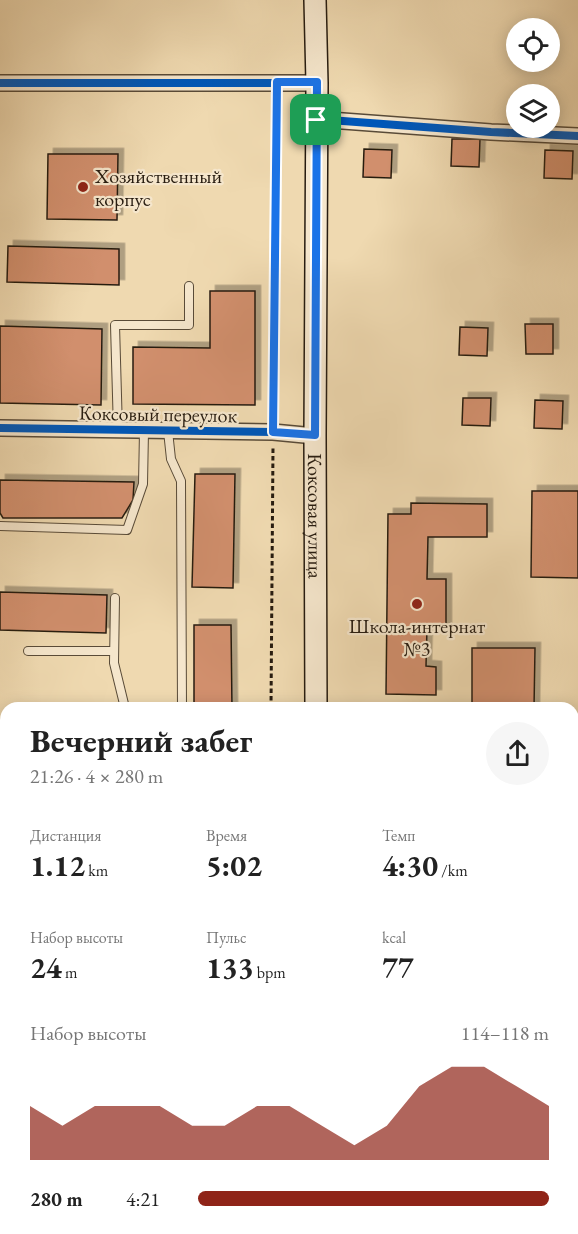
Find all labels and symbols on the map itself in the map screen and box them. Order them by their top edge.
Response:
pin [290,94,341,145]
place label: Хозяйственный корпус [94,163,222,212]
marker: Хозяйственный корпус [76,180,90,194]
street label: Коксовый переулок [79,400,238,428]
street label: Коксовая улица [302,453,329,579]
marker: Школа-интернат №3 [410,597,424,611]
place label: Школа-интернат №3 [349,613,485,662]

